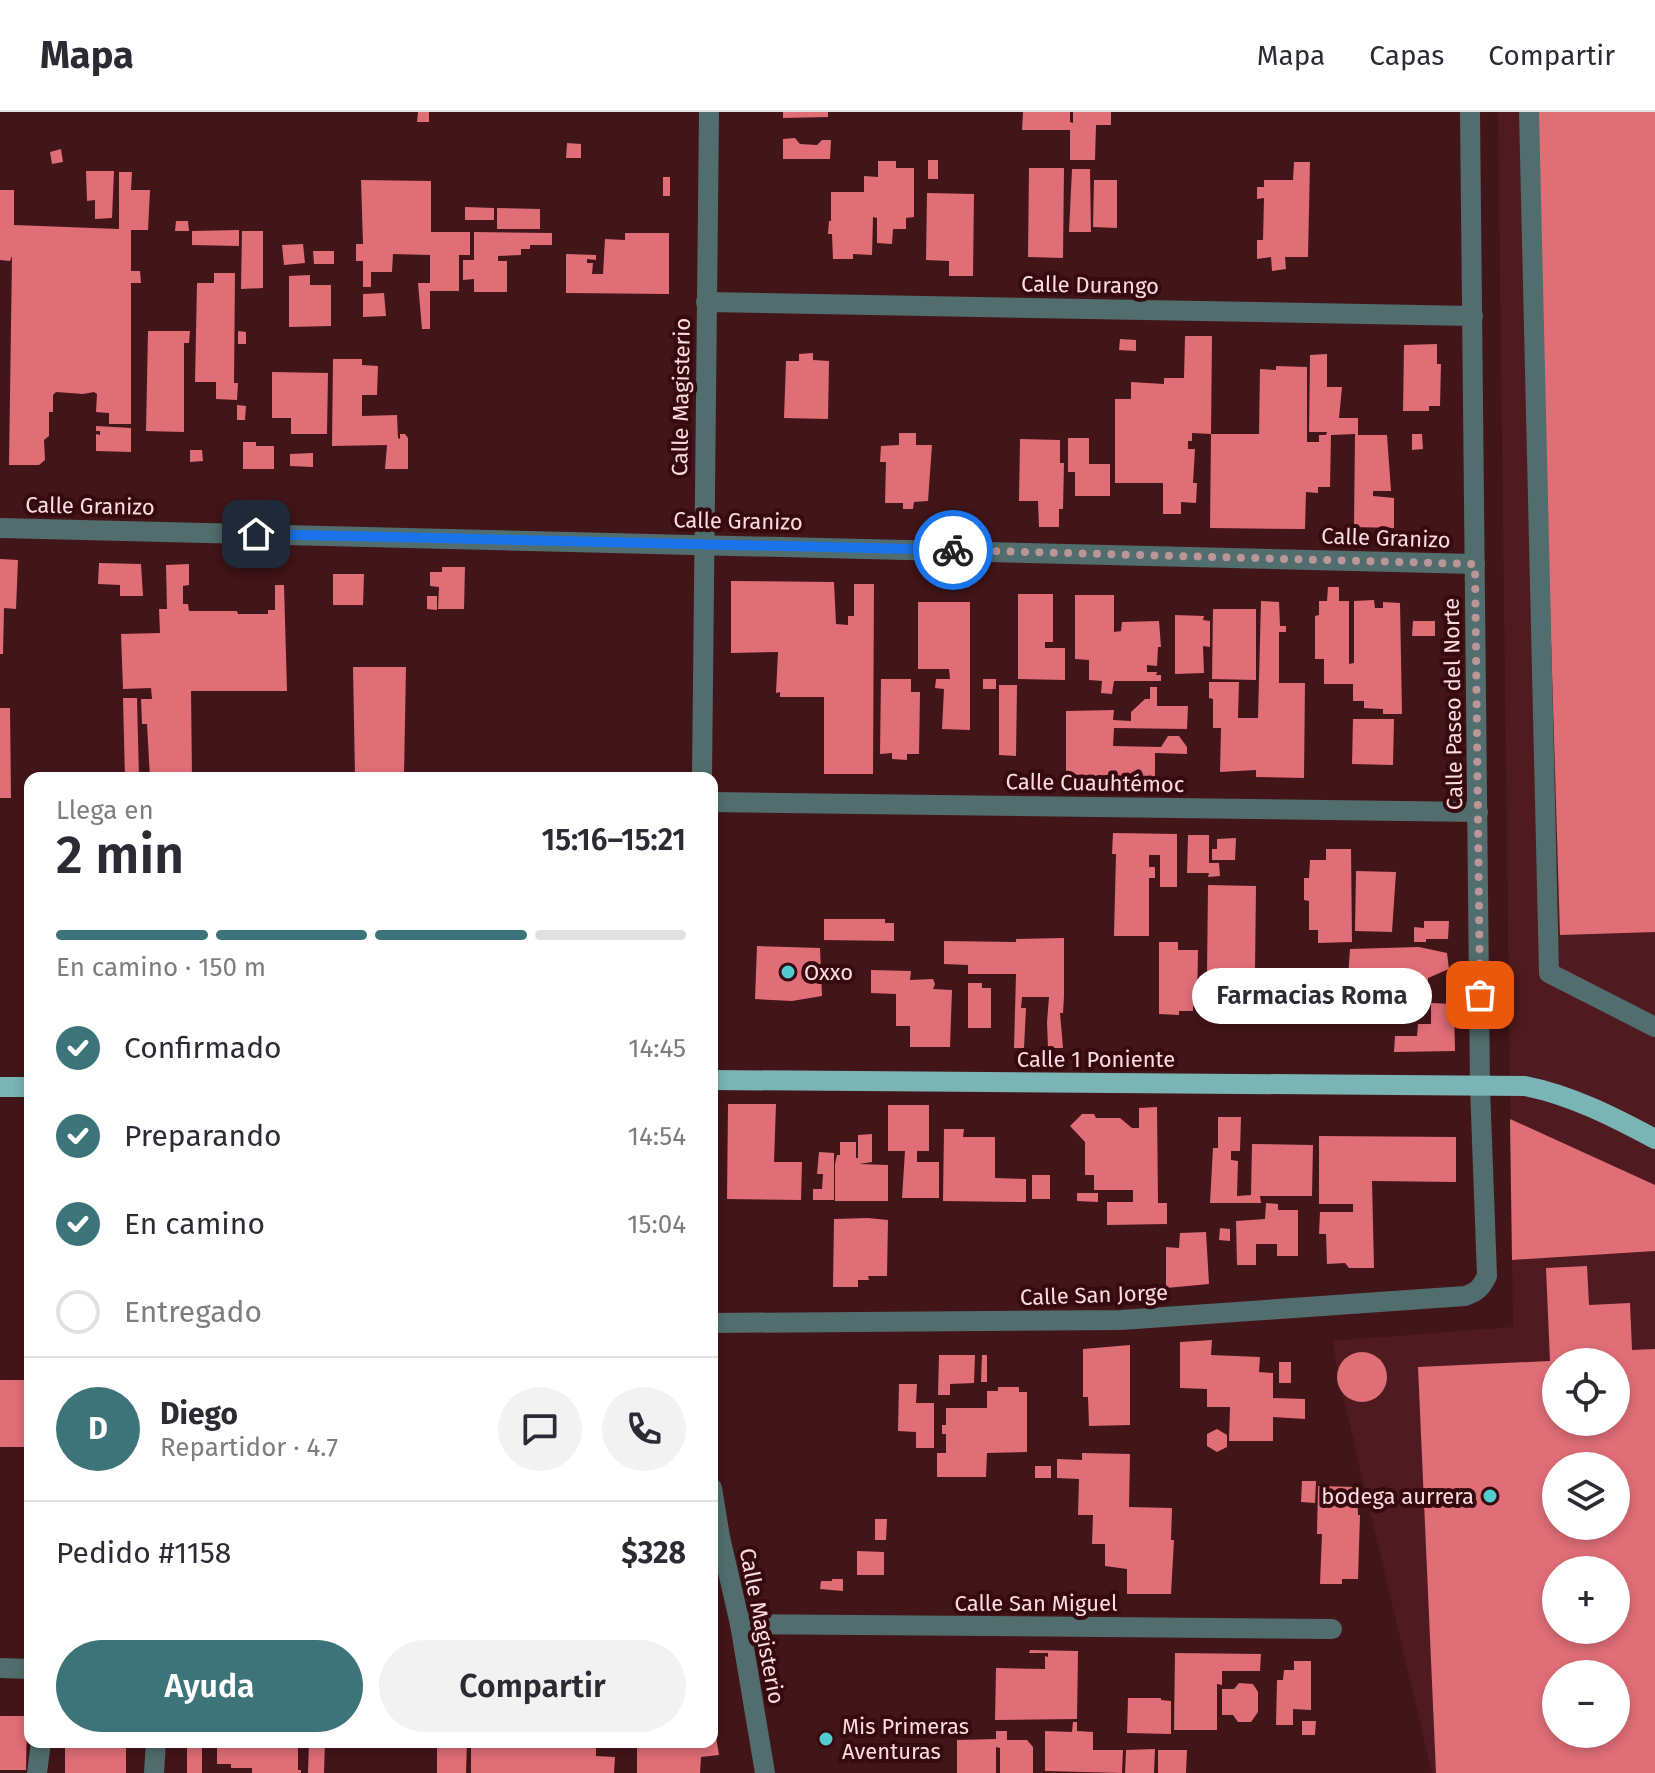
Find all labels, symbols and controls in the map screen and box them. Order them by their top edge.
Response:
text: Mapa [40,32,134,78]
text: Mapa [1257,39,1325,72]
text: Capas [1369,39,1444,72]
text: Compartir [1488,39,1615,72]
street label: Calle Durango [1021,270,1159,300]
street label: Calle Magisterio [666,318,696,476]
street label: Calle Granizo [25,491,155,521]
pin [222,500,290,568]
street label: Calle Granizo [673,506,803,536]
courier [913,510,993,590]
icon: home [234,512,278,556]
street label: Calle Granizo [1321,522,1451,554]
icon: bike [931,528,975,572]
street label: Calle Paseo del Norte [1438,598,1468,810]
street label: Calle Cuauhtémoc [1005,768,1185,798]
text: Llega en [56,795,154,826]
text: 15:16–15:21 [541,822,686,858]
text: 2 min [56,824,184,887]
text: En camino · 150 m [56,952,266,983]
place label: Oxxo [804,959,853,986]
pin [1446,961,1514,1029]
marker: Oxxo [779,963,797,981]
callout: Farmacias Roma [1192,967,1432,1023]
icon: bag [1458,973,1502,1017]
text: Farmacias Roma [1216,980,1408,1011]
icon: check [56,1026,100,1070]
text: Confirmado [124,1030,282,1066]
text: 14:45 [628,1033,686,1064]
street label: Calle 1 Poniente [1017,1046,1175,1073]
icon: check [56,1114,100,1158]
text: Preparando [124,1118,282,1154]
text: 14:54 [628,1121,686,1152]
icon: check [56,1202,100,1246]
text: En camino [124,1206,265,1242]
text: 15:04 [627,1209,686,1240]
street label: Calle San Jorge [1020,1279,1168,1311]
text: Entregado [124,1294,262,1330]
map controls [1542,1348,1630,1748]
button: locate [1542,1348,1630,1436]
button: chat [498,1387,582,1471]
button: phone [602,1387,686,1471]
text: Diego [160,1396,238,1432]
text: D [88,1411,108,1447]
text: Repartidor · 4.7 [160,1432,338,1463]
button: layers [1542,1452,1630,1540]
place label: bodega aurrera [1321,1483,1474,1510]
marker: bodega aurrera [1481,1487,1499,1505]
text: Pedido #1158 [56,1535,231,1571]
text: $328 [621,1535,686,1571]
street label: Calle Magisterio [734,1546,790,1706]
button: + [1542,1556,1630,1644]
street label: Calle San Miguel [955,1590,1117,1617]
button: Ayuda [56,1640,363,1732]
button: Compartir [379,1640,686,1732]
button: − [1542,1660,1630,1748]
place label: Mis Primeras Aventuras [842,1713,969,1765]
marker: Mis Primeras Aventuras [817,1730,835,1748]

